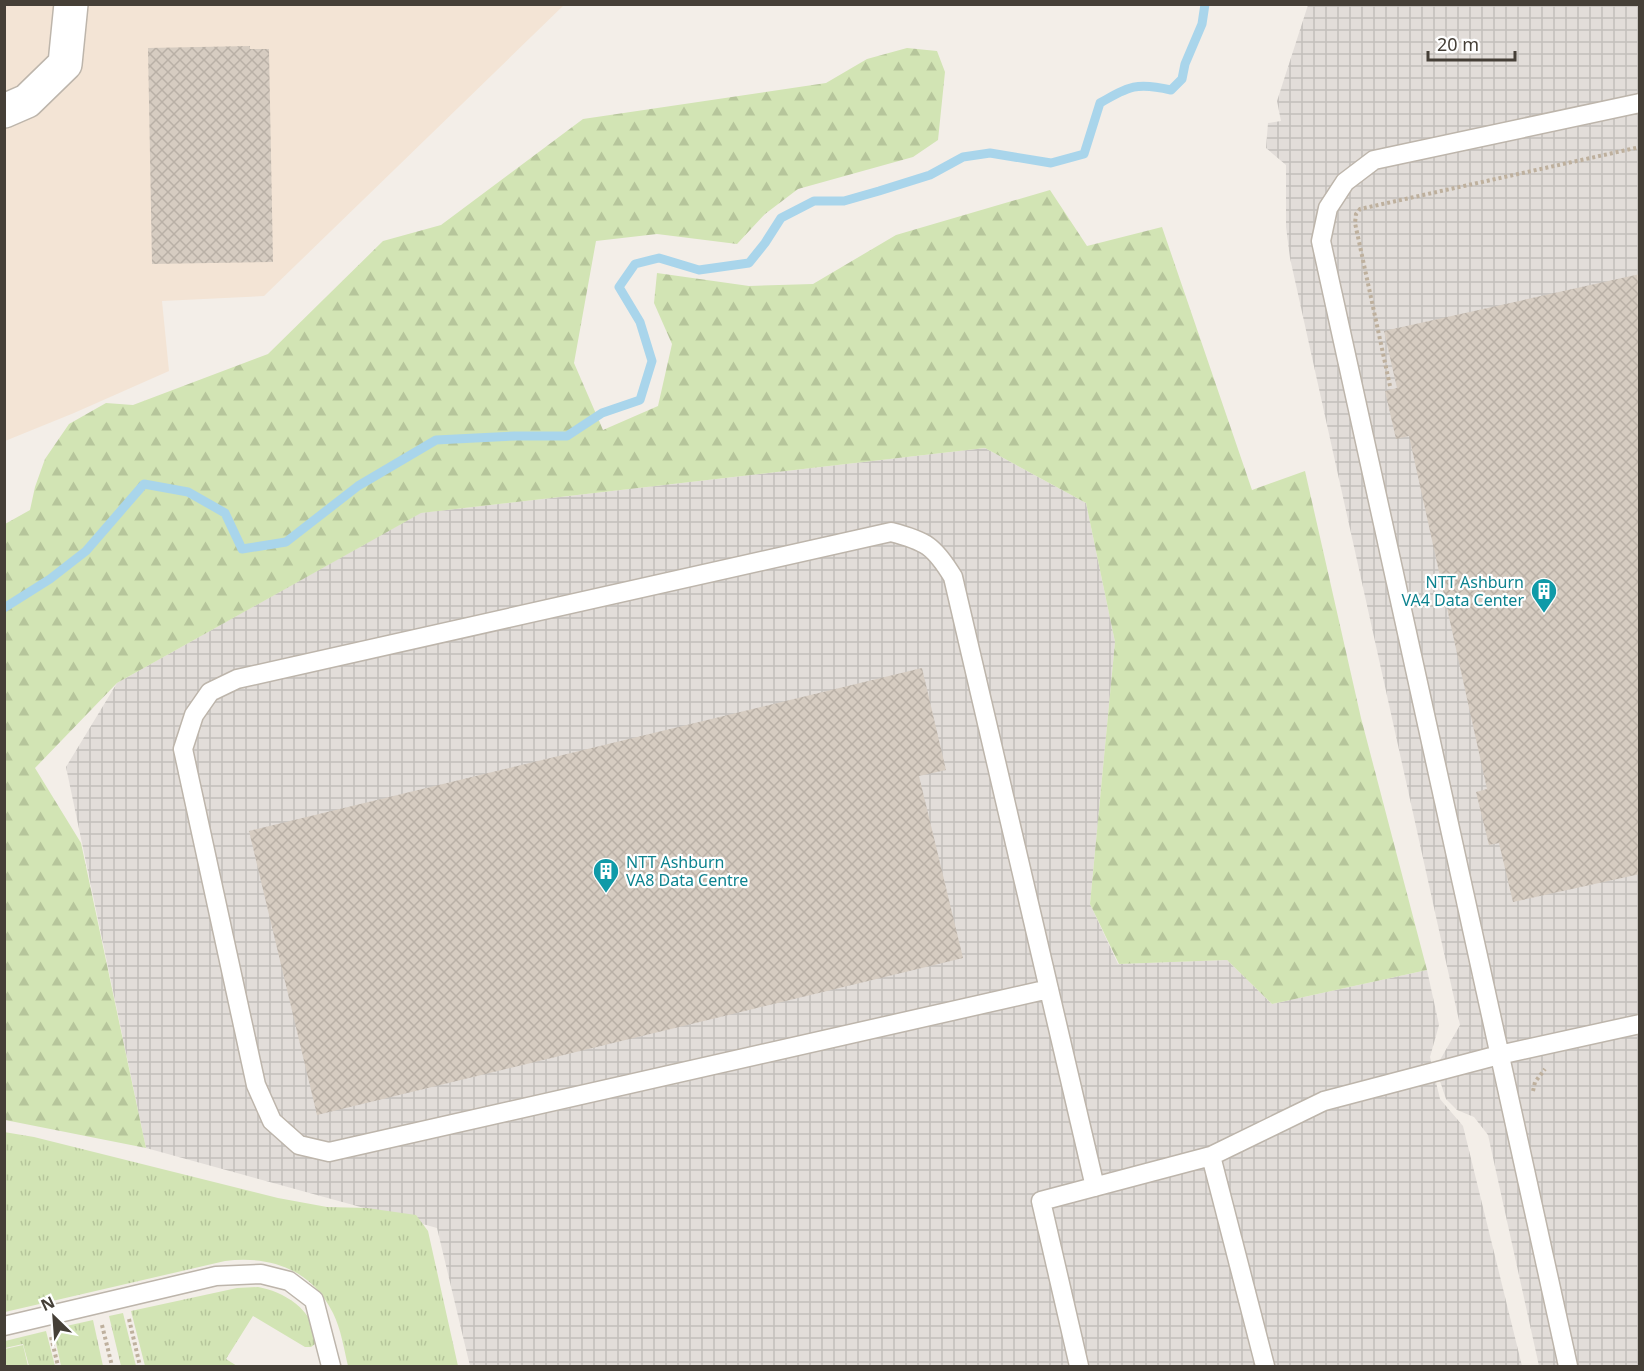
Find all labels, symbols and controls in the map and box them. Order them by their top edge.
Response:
scale bar [1428,24,1515,62]
text: 20 m [1437,32,1479,56]
place label: NTT Ashburn VA4 Data Center [1402,571,1524,611]
building icon: NTT Ashburn VA4 Data Center [1529,576,1559,614]
place label: NTT Ashburn VA8 Data Centre [626,851,748,891]
building icon: NTT Ashburn VA8 Data Centre [591,856,621,894]
north arrow [24,1287,84,1347]
text: N [37,1291,58,1316]

